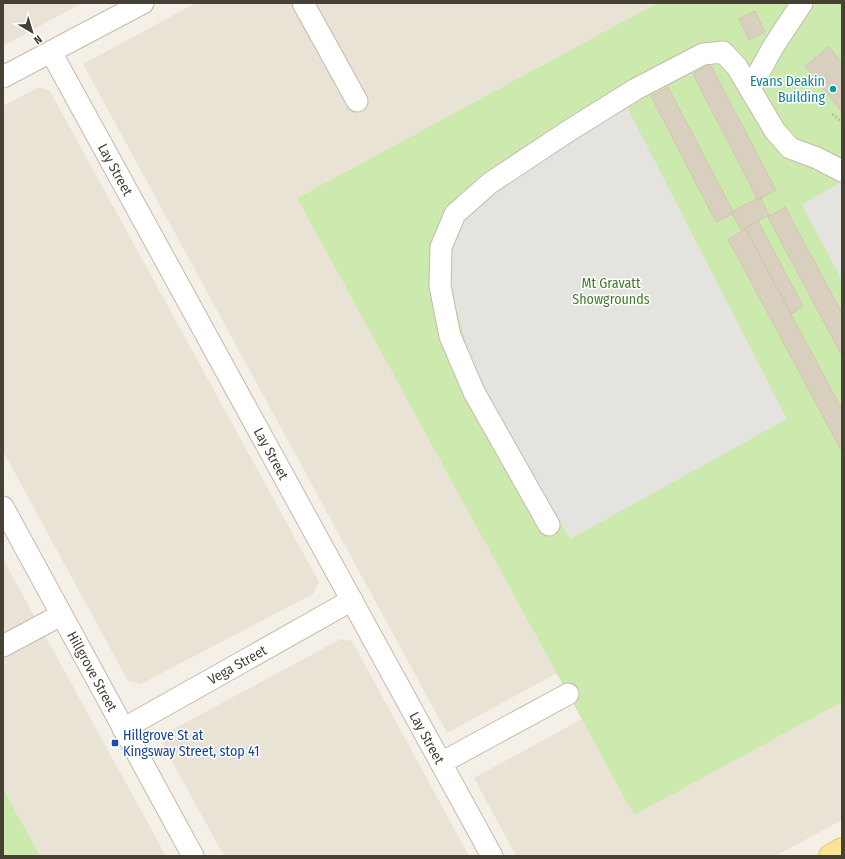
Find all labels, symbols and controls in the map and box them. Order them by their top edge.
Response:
north arrow [12,12,52,52]
text: N [31,32,44,47]
place label: Evans Deakin Building [750,73,825,106]
marker: Evans Deakin Building [828,84,838,94]
street label: Lay Street [94,141,137,199]
park label: Mt Gravatt Showgrounds [572,275,650,308]
street label: Lay Street [250,425,293,483]
street label: Hillgrove Street [64,628,121,715]
street label: Vega Street [205,641,270,688]
street label: Lay Street [406,709,448,767]
place label: Hillgrove St at Kingsway Street, stop 41 [123,727,259,760]
marker: Hillgrove St at Kingsway Street, stop 41 [110,738,120,748]

